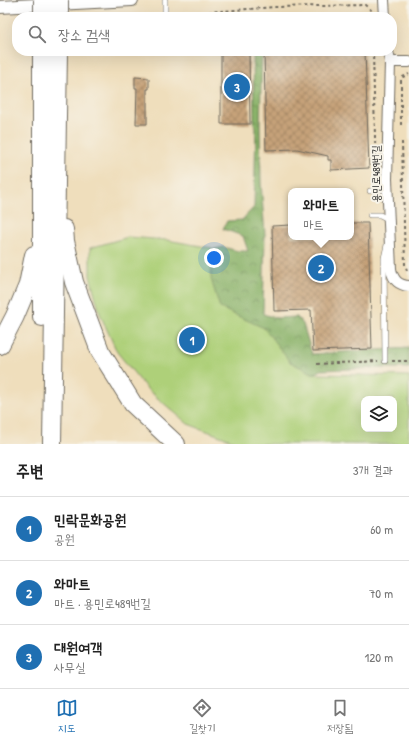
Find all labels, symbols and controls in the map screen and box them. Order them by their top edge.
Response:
search box [12,12,397,56]
icon: search [26,23,48,45]
text: 장소 검색 [58,24,110,45]
pin: 3 [224,72,250,102]
street label: 용민로489번길 [369,145,383,203]
popup [288,188,354,240]
text: 와마트 [303,194,339,215]
text: 마트 [303,215,324,233]
your location [204,248,224,268]
pin: 2 [308,253,334,283]
pin: 1 [179,325,205,355]
map controls [361,396,397,432]
button: layers [361,396,397,432]
text: 주변 [16,459,43,482]
text: 3개 결과 [353,461,393,479]
text: 민락문화공원 [54,509,126,530]
text: 1 [27,520,31,538]
text: 60 m [370,520,393,538]
text: 공원 [54,530,75,548]
text: 와마트 [54,573,90,594]
text: 2 [26,584,32,602]
text: 70 m [369,584,393,602]
text: 마트 · 용민로489번길 [54,594,151,612]
text: 대원여객 [54,637,102,658]
text: 3 [26,648,32,666]
text: 120 m [365,648,393,666]
text: 사무실 [54,658,85,676]
tab: 지도 [56,697,78,736]
tab: 길찾기 [189,697,215,736]
tab: 저장됨 [327,697,353,736]

